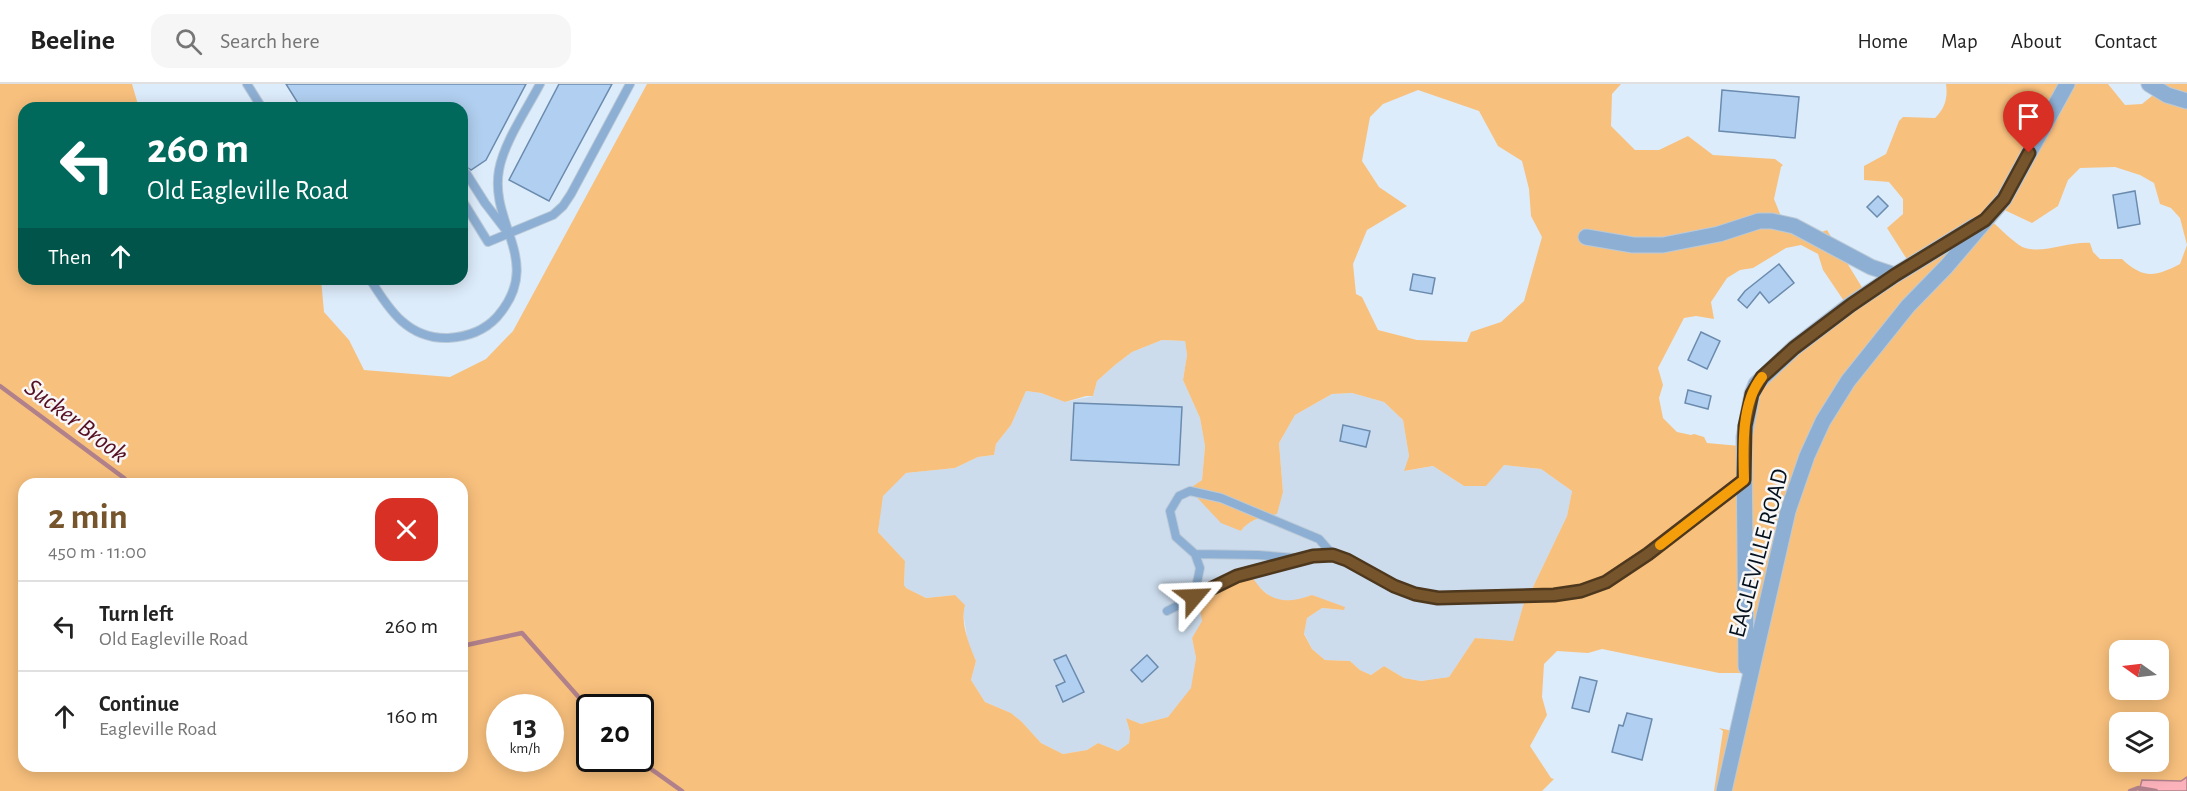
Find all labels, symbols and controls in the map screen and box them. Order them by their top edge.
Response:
search box [151,14,571,68]
icon: search [172,25,205,58]
text: Beeline [30,27,115,55]
text: Search here [220,30,320,52]
text: Home [1857,31,1908,52]
text: Map [1941,31,1978,52]
text: About [2011,31,2061,52]
text: Contact [2094,31,2157,52]
pin [2003,91,2054,153]
icon: arrive [2012,100,2045,133]
icon: left [48,126,126,204]
text: 260 m [147,128,249,170]
text: Old Eagleville Road [147,177,348,204]
icon: ahead [104,240,137,273]
text: Then [48,246,92,268]
water label: Sucker Brook [20,374,133,468]
street label: EAGLEVILLE ROAD [1725,466,1793,640]
button: close [375,498,438,561]
text: 2 min [48,499,128,535]
text: 450 m · 11:00 [48,542,146,562]
position arrow [1162,565,1226,629]
text: Turn left [99,603,173,625]
icon: left [48,610,81,643]
text: 260 m [385,615,438,637]
text: Old Eagleville Road [99,629,248,649]
north arrow [2109,640,2169,700]
map controls [2109,640,2169,772]
text: Continue [99,693,179,715]
speed limit sign: 20 [576,694,654,772]
icon: ahead [48,700,81,733]
text: 160 m [387,705,438,727]
text: 13 [513,711,537,741]
button: layers [2109,712,2169,772]
text: Eagleville Road [99,719,217,739]
text: km/h [510,741,540,756]

